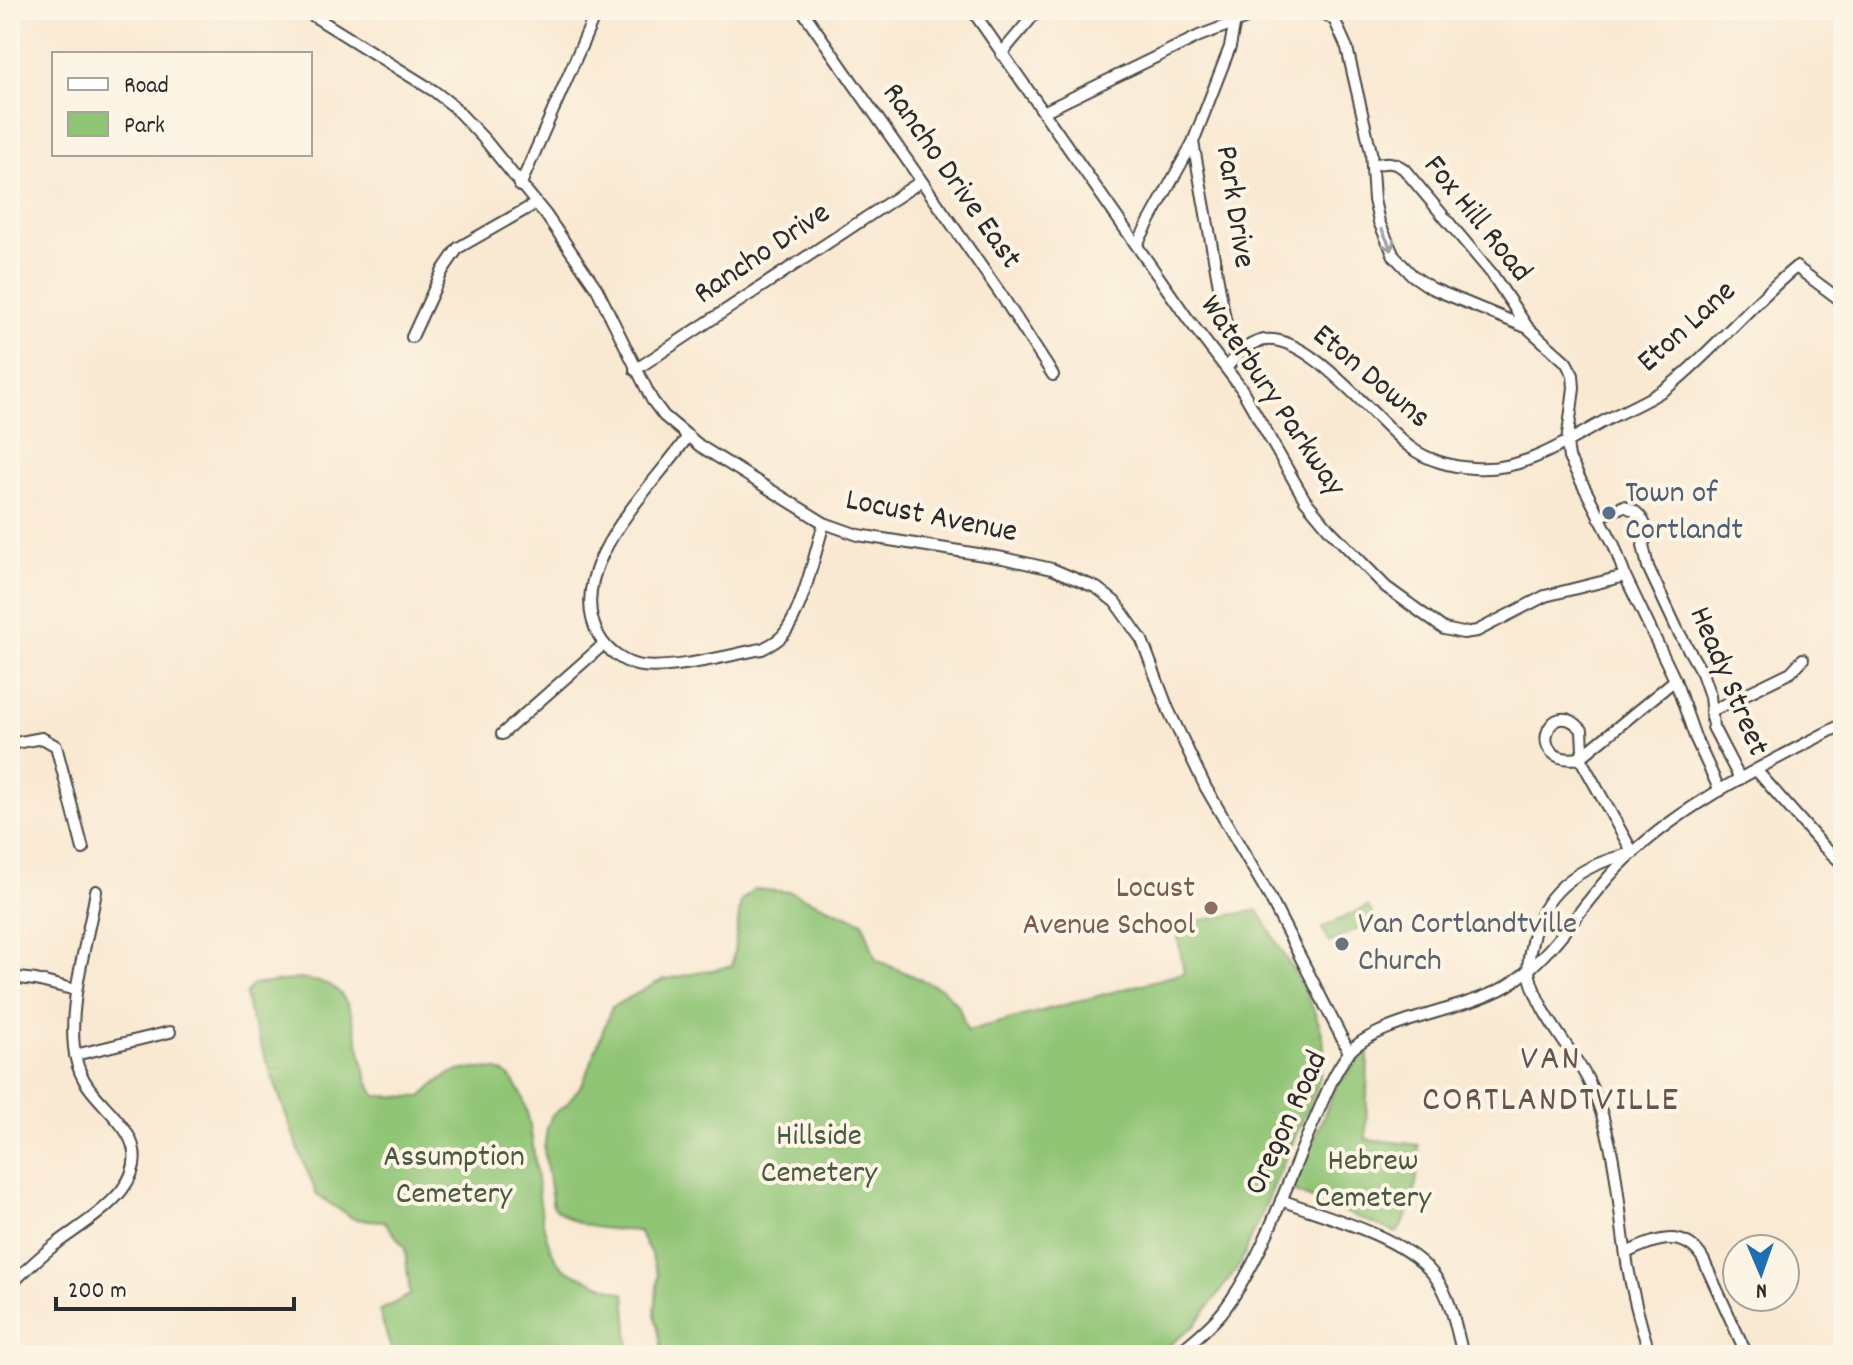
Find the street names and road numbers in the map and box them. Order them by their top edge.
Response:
street label: Rancho Drive East [869,74,1032,280]
street label: Park Drive [1201,142,1265,272]
street label: Fox Hill Road [1410,146,1542,294]
street label: Rancho Drive [685,192,841,318]
street label: Eton Lane [1628,271,1748,385]
street label: Waterbury Parkway [1186,287,1356,508]
street label: Eton Downs [1301,315,1439,441]
street label: Locust Avenue [841,479,1021,557]
street label: Heady Street [1675,600,1779,764]
street label: Oregon Road [1235,1044,1341,1204]

